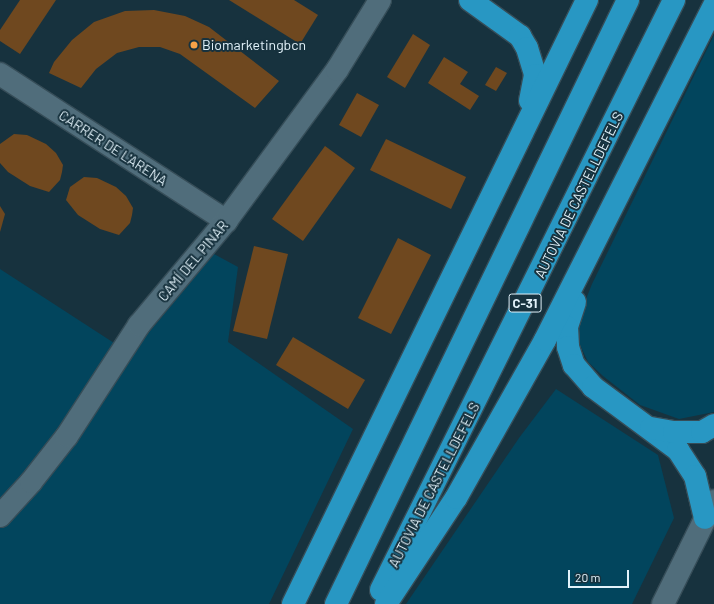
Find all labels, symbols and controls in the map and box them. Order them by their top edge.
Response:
place label: Biomarketingbcn [202,37,306,53]
marker: Biomarketingbcn [189,40,199,50]
street label: CARRER DE L'ARENA [56,107,170,189]
street label: AUTOVIA DE CASTELLDEFELS [531,109,627,281]
street label: CAMÍ DEL PINAR [155,217,231,305]
road number: C-31 [508,292,542,314]
street label: AUTOVIA DE CASTELLDEFELS [385,400,483,570]
scale bar [570,562,631,588]
text: 20 m [575,570,601,584]

